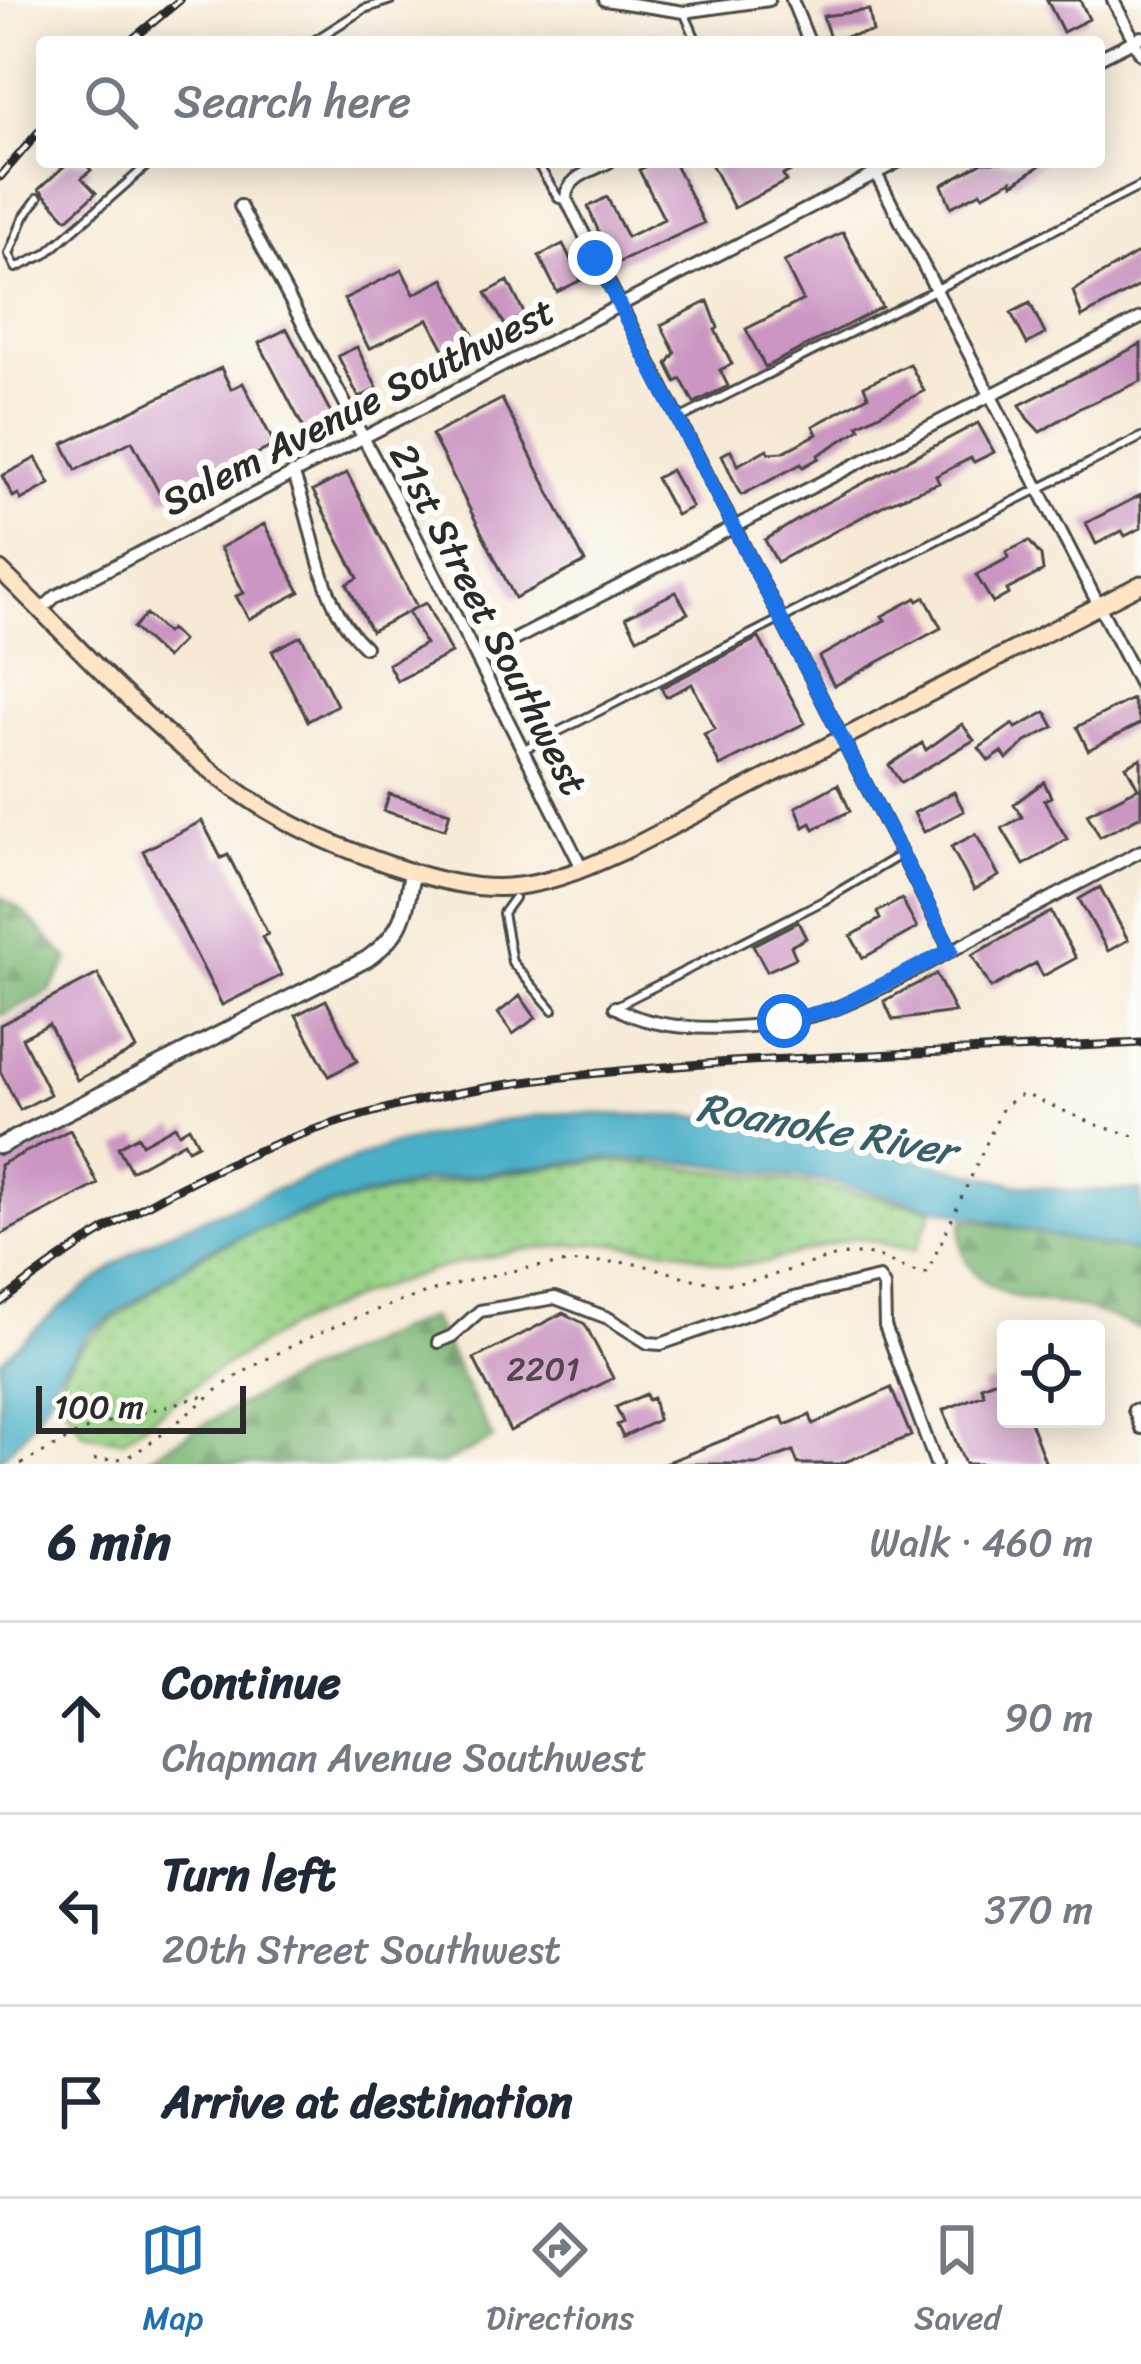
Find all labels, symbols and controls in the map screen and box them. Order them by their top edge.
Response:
search box [36,36,1105,168]
text: Search here [174,62,411,142]
icon: search [78,69,144,135]
route end [568,231,622,285]
street label: Salem Avenue Southwest [149,277,567,535]
street label: 21st Street Southwest [370,430,608,808]
route start [757,994,811,1048]
water label: Roanoke River [691,1070,968,1189]
map controls [997,1320,1105,1428]
button: locate [997,1320,1105,1428]
house number: 2201 [506,1340,580,1398]
text: 100 m [54,1378,144,1436]
scale bar [36,1380,246,1433]
text: 6 min [48,1497,171,1587]
text: Walk · 460 m [870,1508,1093,1577]
text: Continue [162,1643,341,1723]
text: 90 m [1004,1683,1093,1752]
icon: ahead [48,1685,114,1751]
text: Chapman Avenue Southwest [162,1723,647,1792]
text: Turn left [162,1835,335,1915]
text: 370 m [985,1875,1093,1944]
icon: left [48,1877,114,1943]
text: 20th Street Southwest [162,1915,561,1984]
text: Arrive at destination [162,2062,572,2142]
icon: arrive [48,2069,114,2135]
tab: Map [140,2217,206,2347]
tab: Directions [486,2217,634,2347]
tab: Saved [914,2217,1001,2347]

